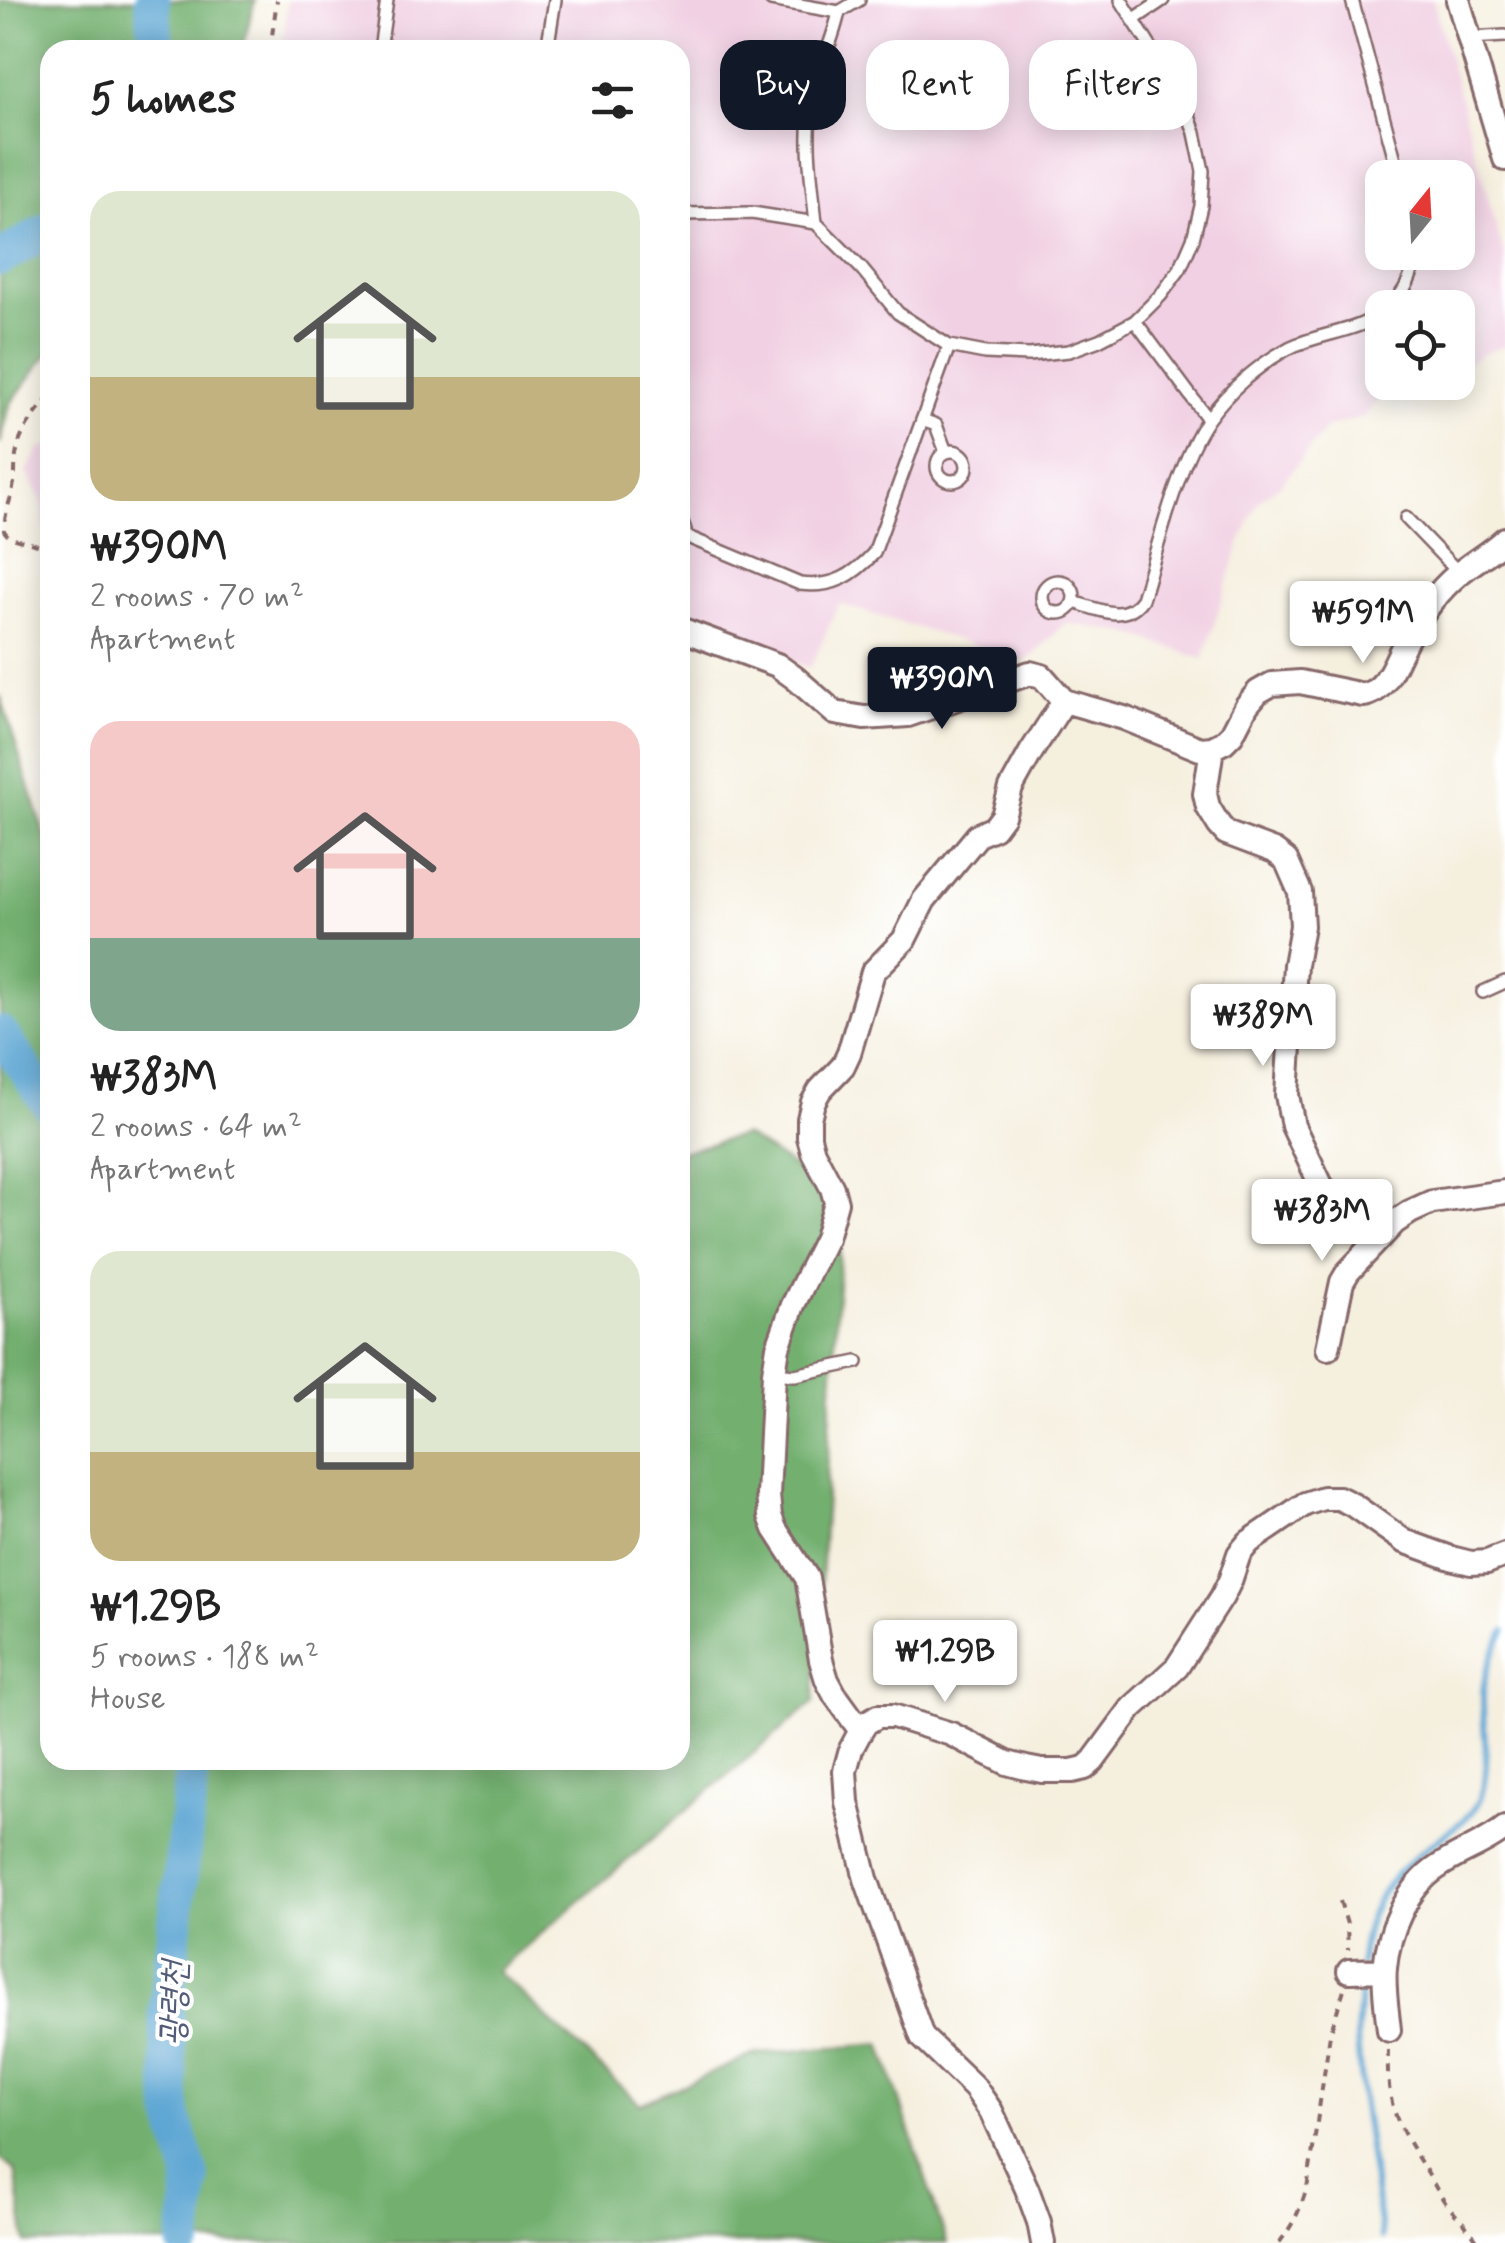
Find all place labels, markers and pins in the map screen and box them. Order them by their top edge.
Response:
pin: ₩591M [1293,581,1433,666]
pin: ₩390M [872,647,1012,732]
pin: ₩389M [1193,984,1333,1069]
pin: ₩383M [1252,1179,1392,1264]
pin: ₩1.29B [864,1620,1026,1705]

